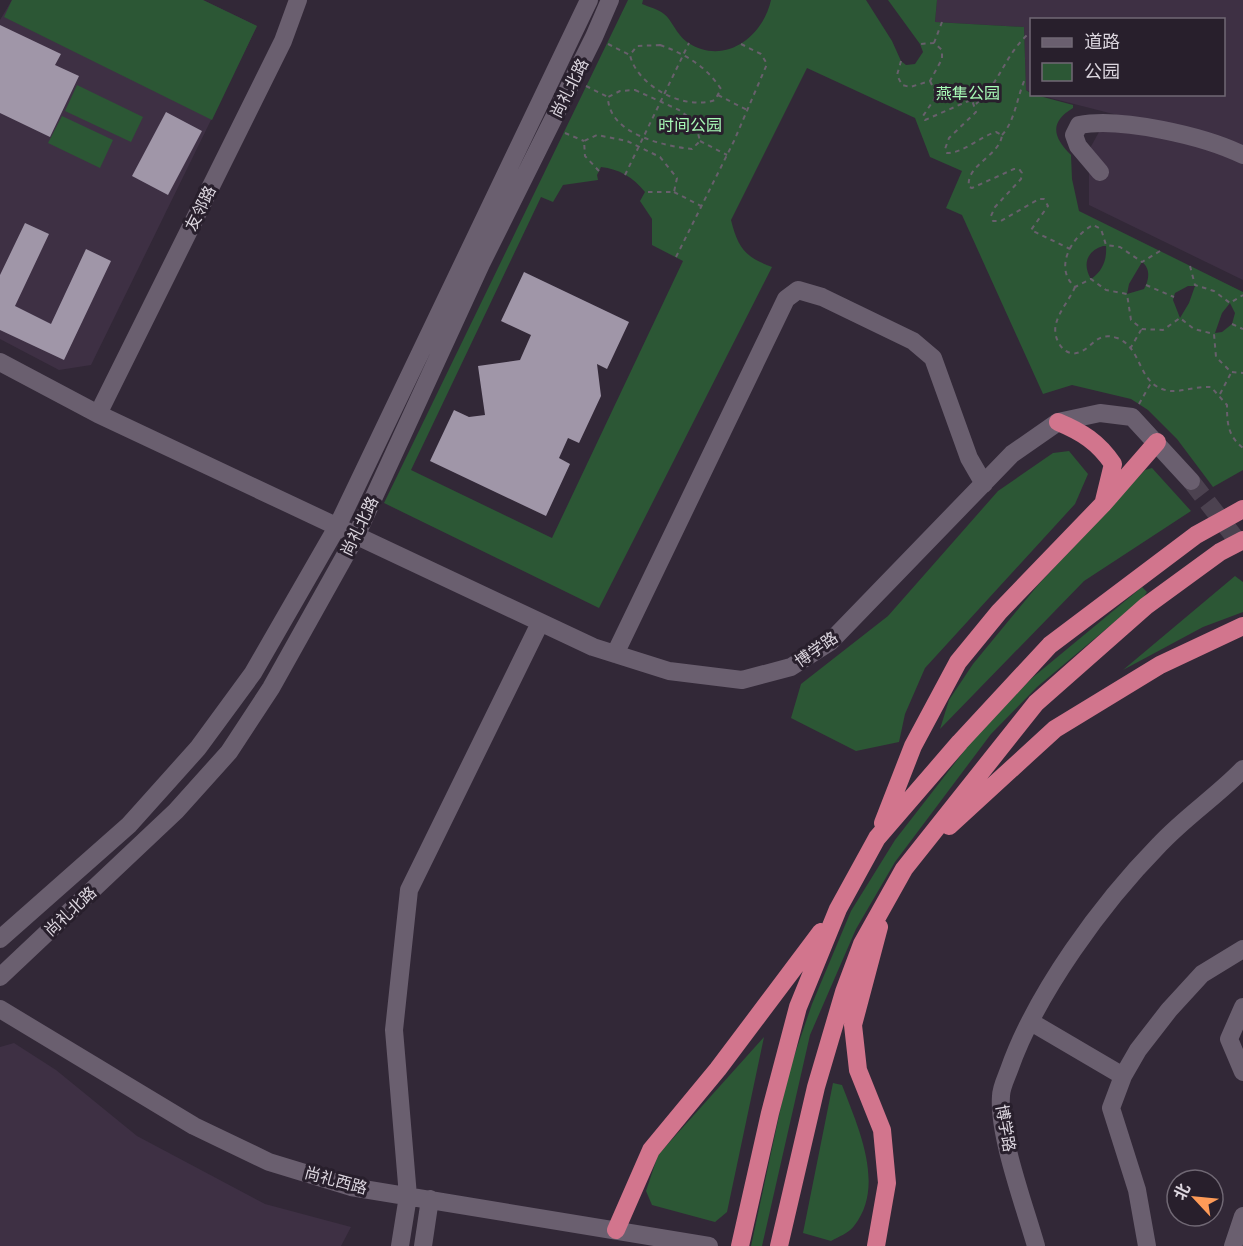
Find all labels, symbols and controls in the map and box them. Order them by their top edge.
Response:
legend [1030,18,1225,96]
text: 道路 [1084,31,1120,52]
street label: 尚礼北路 [546,55,592,121]
text: 公园 [1084,61,1120,82]
park label: 燕隼公园 [936,84,1000,103]
park label: 时间公园 [658,116,722,135]
street label: 友邻路 [181,182,220,234]
street label: 尚礼北路 [337,493,382,559]
street label: 博学路 [791,628,841,671]
street label: 尚礼北路 [40,883,100,940]
street label: 博学路 [992,1103,1019,1153]
street label: 尚礼西路 [302,1163,369,1198]
north arrow [1165,1168,1225,1228]
text: 北 [1170,1180,1194,1203]

